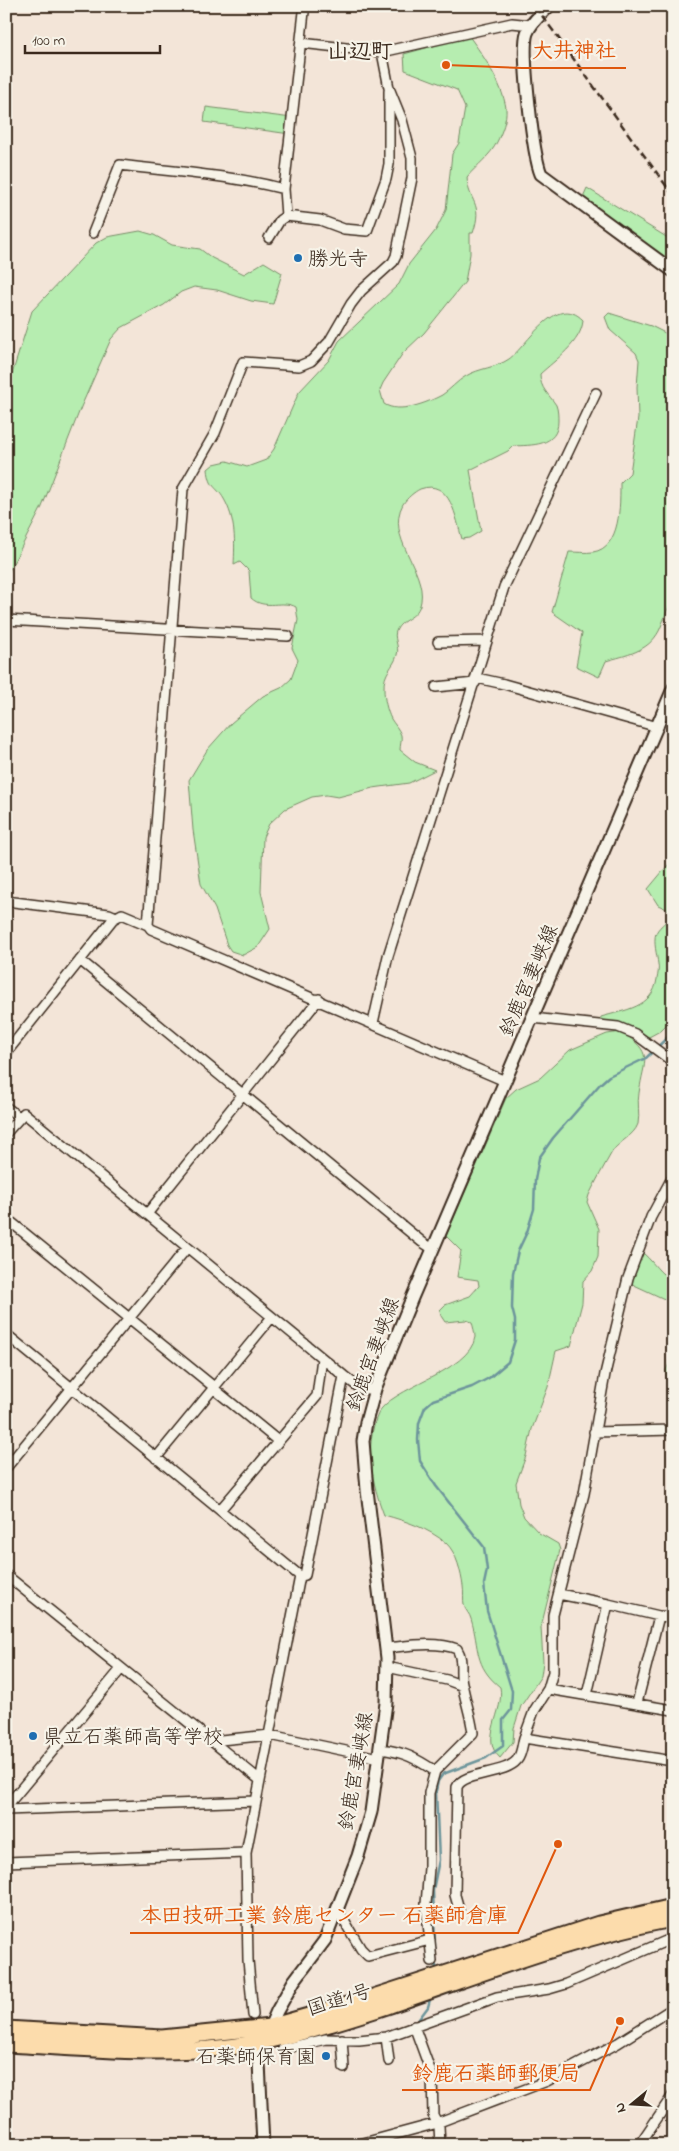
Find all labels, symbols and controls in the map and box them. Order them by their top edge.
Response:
scale bar [25,22,160,54]
text: 100 m [32,30,65,52]
callout: 大井神社 [522,32,626,68]
district label: 山辺町 [327,37,393,69]
text: 大井神社 [532,37,616,67]
place label: 勝光寺 [308,246,368,275]
marker: 勝光寺 [292,252,304,264]
street label: 鈴鹿宮妻峡線 [494,920,567,1042]
street label: 鈴鹿宮妻峡線 [340,1294,408,1416]
street label: 鈴鹿宮妻峡線 [333,1710,382,1833]
place label: 県立石薬師高等学校 [43,1724,223,1753]
marker: 県立石薬師高等学校 [27,1730,39,1742]
callout: 本田技研工業 鈴鹿センター 石薬師倉庫 [130,1897,518,1933]
text: 本田技研工業 鈴鹿センター 石薬師倉庫 [140,1902,508,1932]
street label: 国道1号 [304,1978,376,2025]
place label: 石薬師保育園 [196,2044,316,2073]
marker: 石薬師保育園 [320,2050,332,2062]
callout: 鈴鹿石薬師郵便局 [402,2054,590,2090]
text: 鈴鹿石薬師郵便局 [412,2060,580,2090]
north arrow [606,2078,656,2128]
text: N [610,2100,633,2115]

